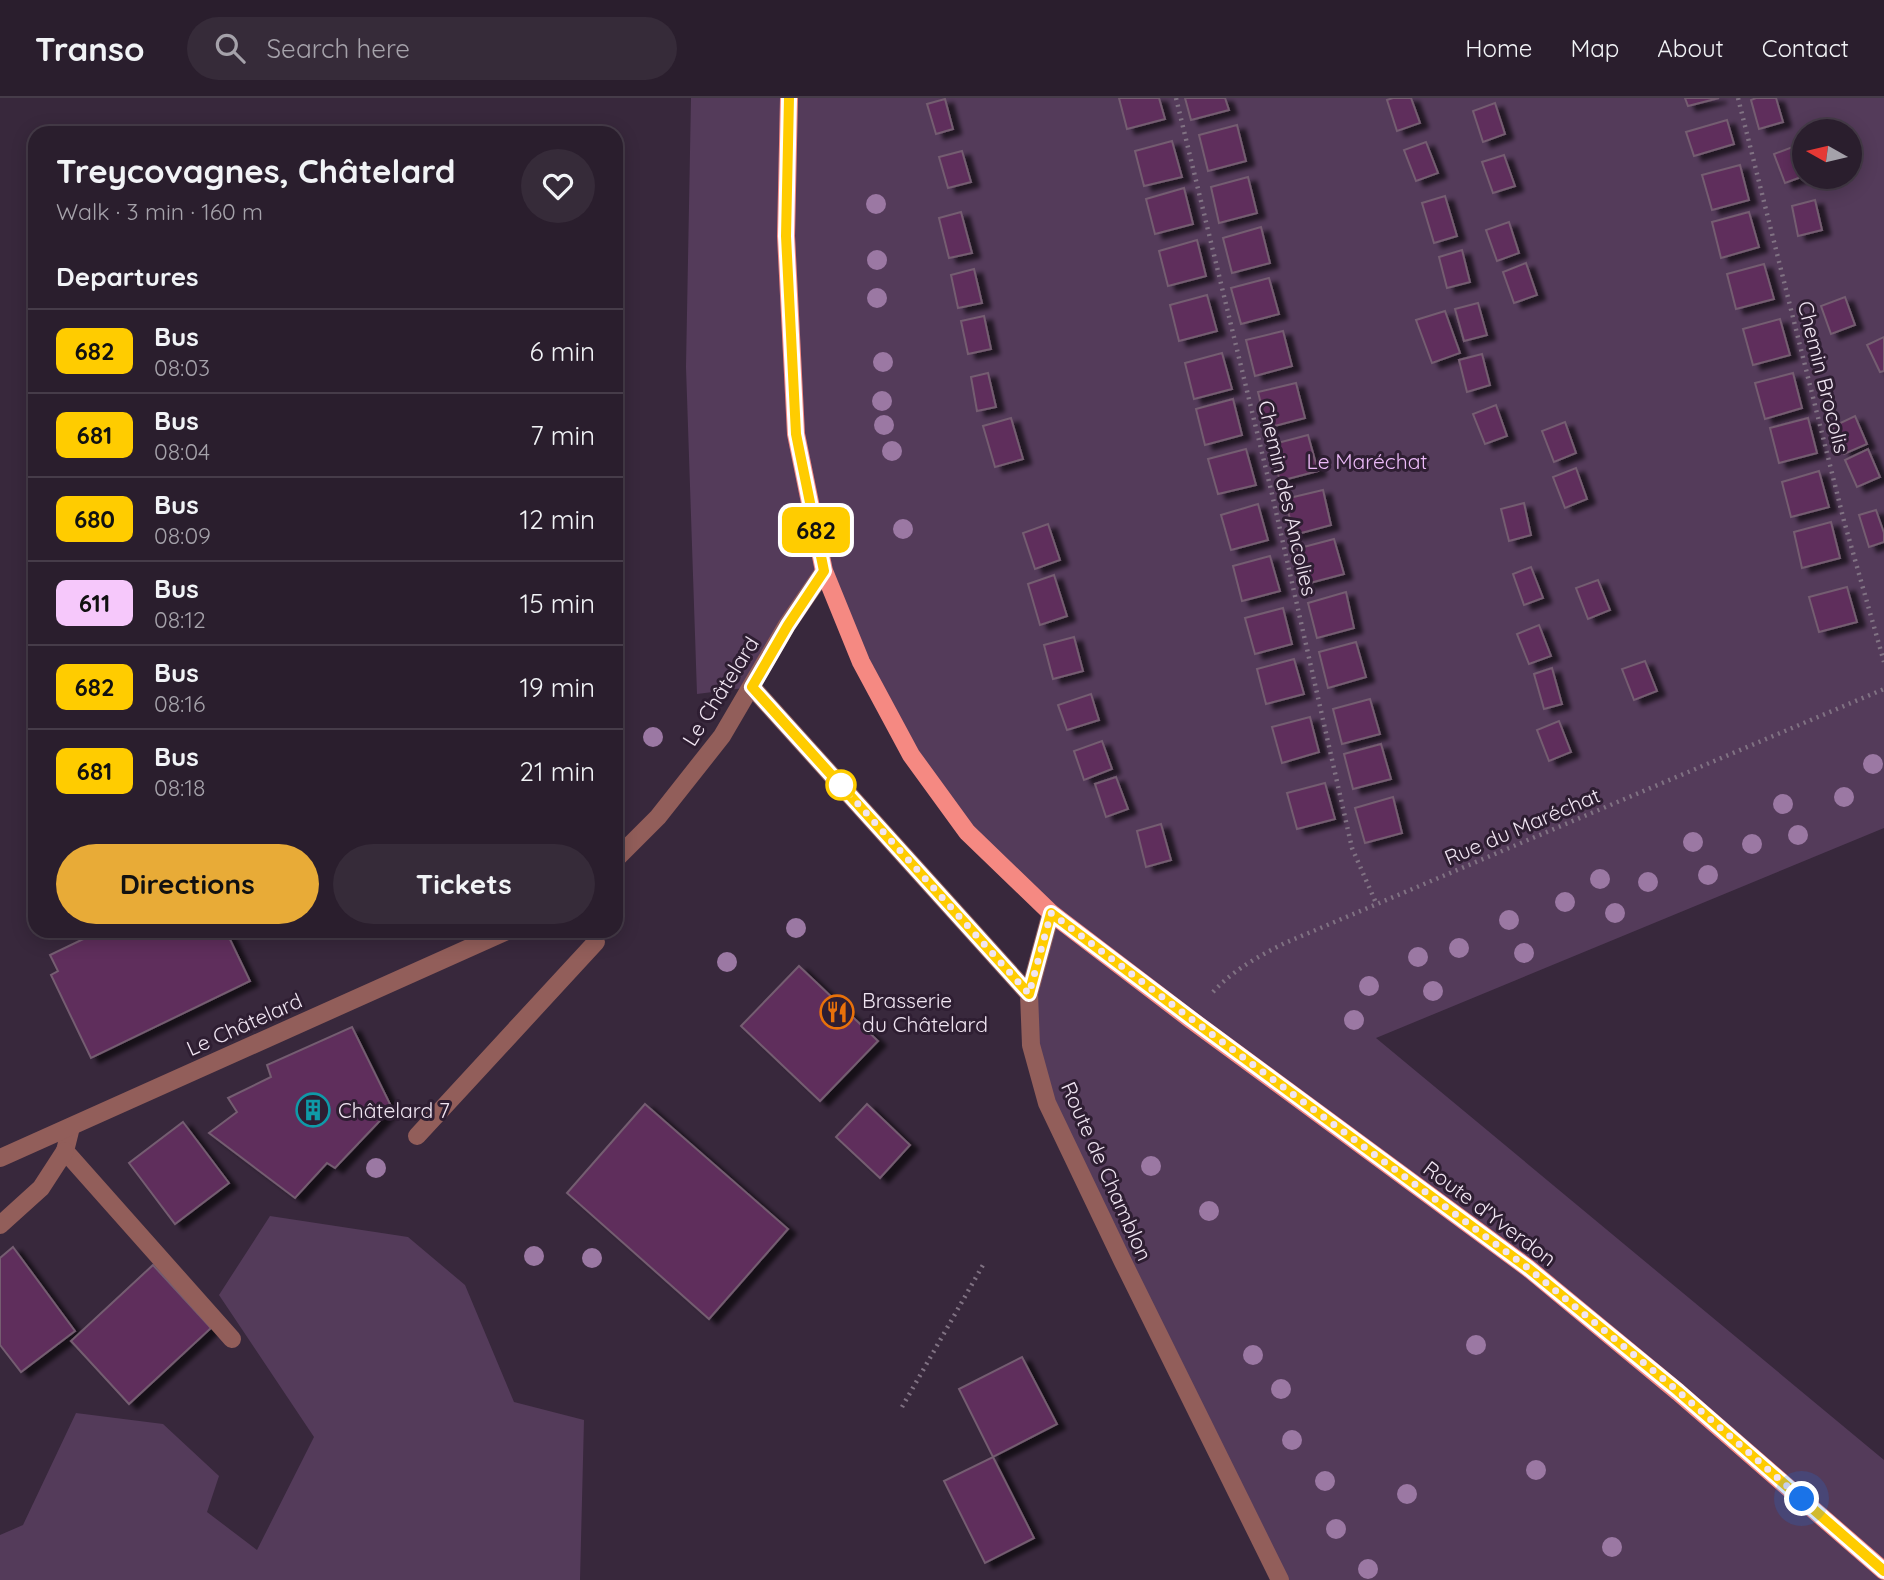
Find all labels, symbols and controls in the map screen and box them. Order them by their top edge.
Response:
search box [187,17,677,80]
text: Transo [35,28,145,69]
icon: search [211,29,249,67]
text: Search here [267,32,410,65]
text: Home [1465,33,1532,63]
text: Map [1570,33,1619,63]
text: About [1657,33,1724,63]
text: Contact [1762,33,1849,63]
north arrow [1792,119,1862,189]
map controls [1792,119,1862,189]
button: heart [521,149,595,223]
text: Treycovagnes, Châtelard [56,150,456,191]
text: Walk · 3 min · 160 m [56,197,263,226]
text: Departures [56,260,199,293]
street label: Chemin Brocolis [1793,298,1855,456]
text: Bus [154,320,199,353]
text: 6 min [530,335,595,368]
text: 682 [74,336,115,366]
text: 08:03 [154,353,210,382]
street label: Chemin des Ancolies [1253,398,1323,598]
text: Bus [154,404,199,437]
text: 7 min [530,419,595,452]
text: 681 [77,420,112,450]
text: 08:04 [154,437,210,466]
park label: Le Maréchat [1306,448,1428,474]
text: Bus [154,488,199,521]
text: 12 min [520,503,595,536]
text: 680 [74,504,115,534]
line badge: 682 [776,507,856,553]
text: 682 [796,515,836,545]
text: 08:09 [154,521,211,550]
text: Bus [154,572,199,605]
text: 15 min [520,587,595,620]
text: 611 [79,588,110,618]
text: 08:12 [154,605,206,634]
street label: Le Châtelard [676,632,764,750]
text: Bus [154,656,199,689]
text: 19 min [519,671,595,704]
text: 682 [74,672,115,702]
text: 08:16 [154,689,205,718]
text: Bus [154,740,199,773]
text: 21 min [520,755,595,788]
text: 681 [77,756,112,786]
unlabelled marker [826,770,856,800]
text: 08:18 [154,773,205,802]
street label: Rue du Maréchat [1440,782,1604,870]
button: Directions [56,844,319,924]
button: Tickets [333,844,595,924]
street label: Le Châtelard [182,987,306,1061]
place label: Brasserie du Châtelard [862,987,988,1037]
restaurant icon: Brasserie du Châtelard [818,993,856,1031]
street label: Route de Chamblon [1056,1077,1158,1265]
building icon: Châtelard 7 [294,1091,332,1129]
place label: Châtelard 7 [338,1097,450,1123]
street label: Route d'Yverdon [1418,1155,1562,1271]
your location [1784,1481,1819,1516]

